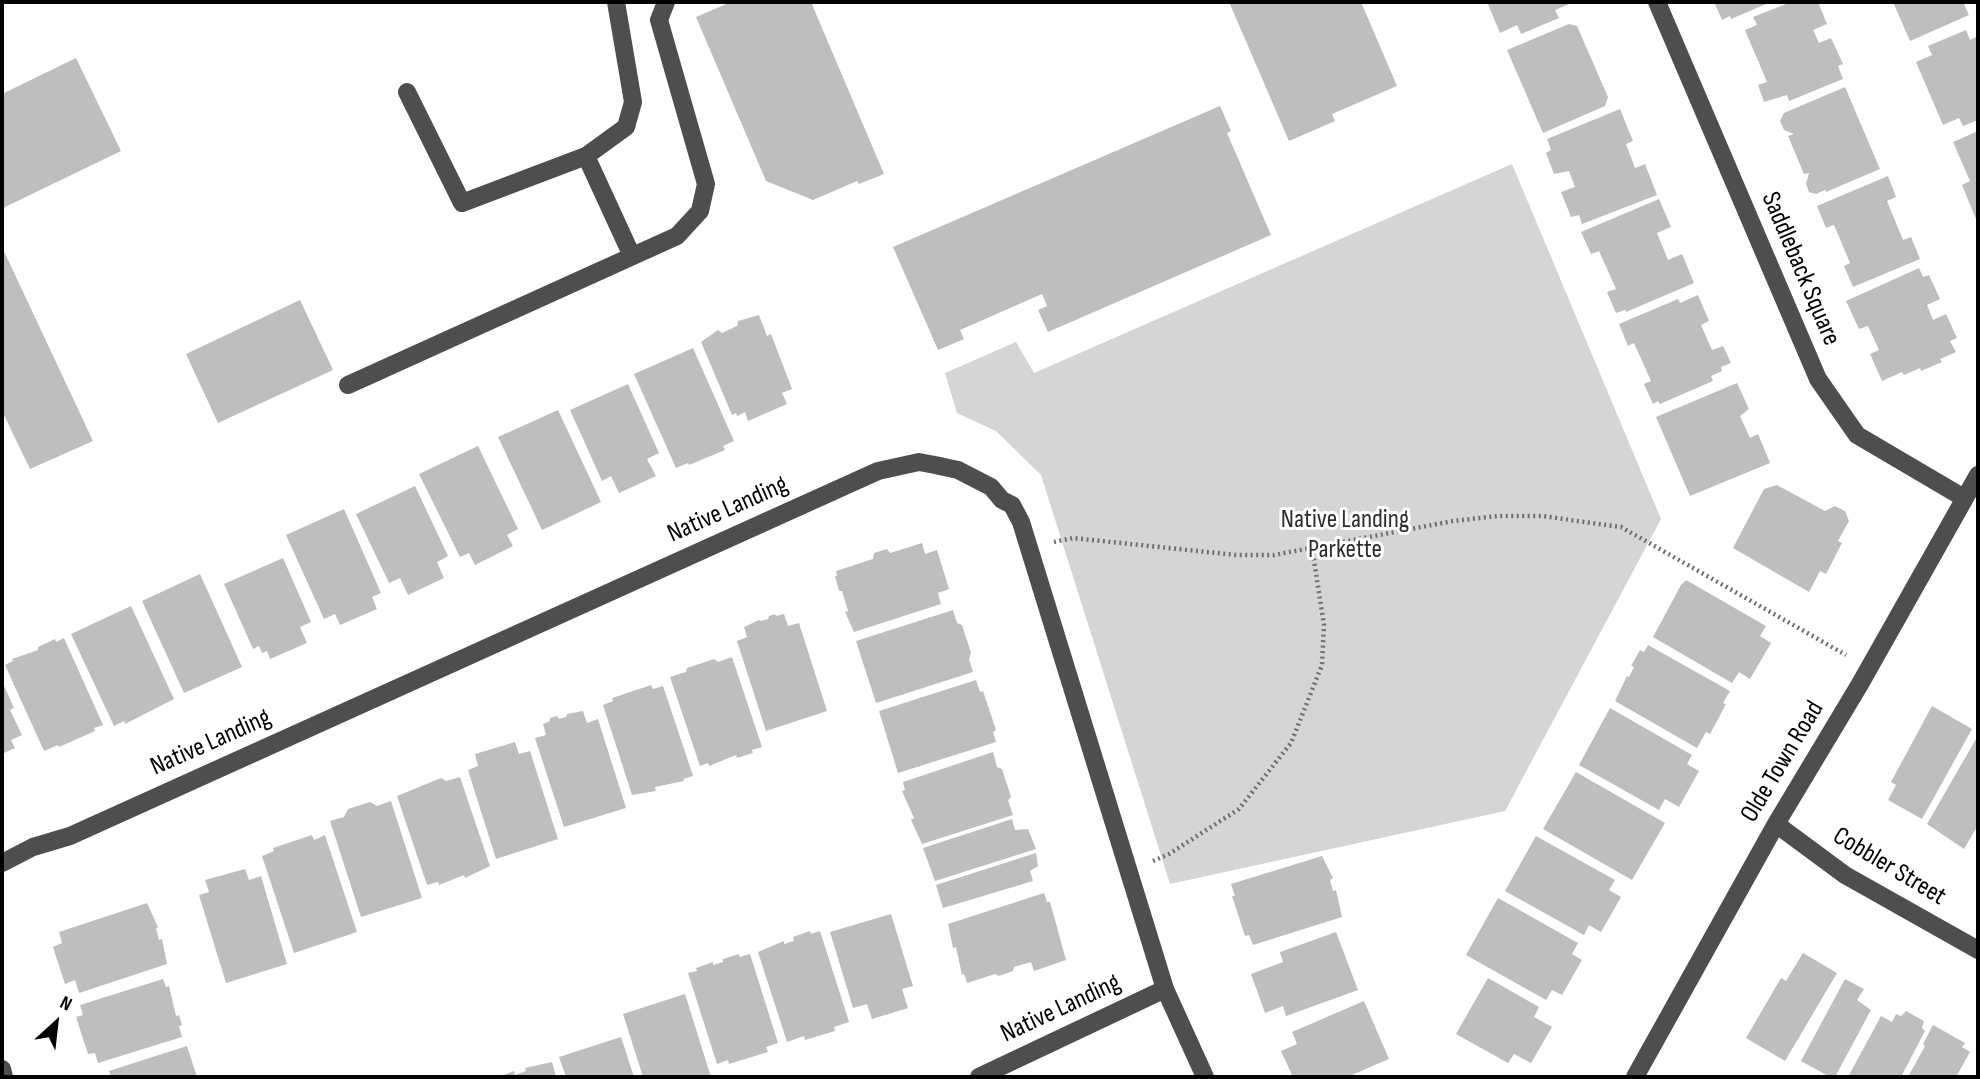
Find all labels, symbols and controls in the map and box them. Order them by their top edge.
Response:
street label: Saddleback Square [1754,188,1846,350]
street label: Native Landing [663,470,793,550]
park label: Native Landing Parkette [1281,504,1409,566]
street label: Olde Town Road [1735,696,1831,828]
street label: Native Landing [146,703,276,783]
street label: Cobbler Street [1827,821,1951,913]
street label: Native Landing [996,968,1126,1050]
north arrow [21,988,91,1058]
text: N [56,991,76,1016]

